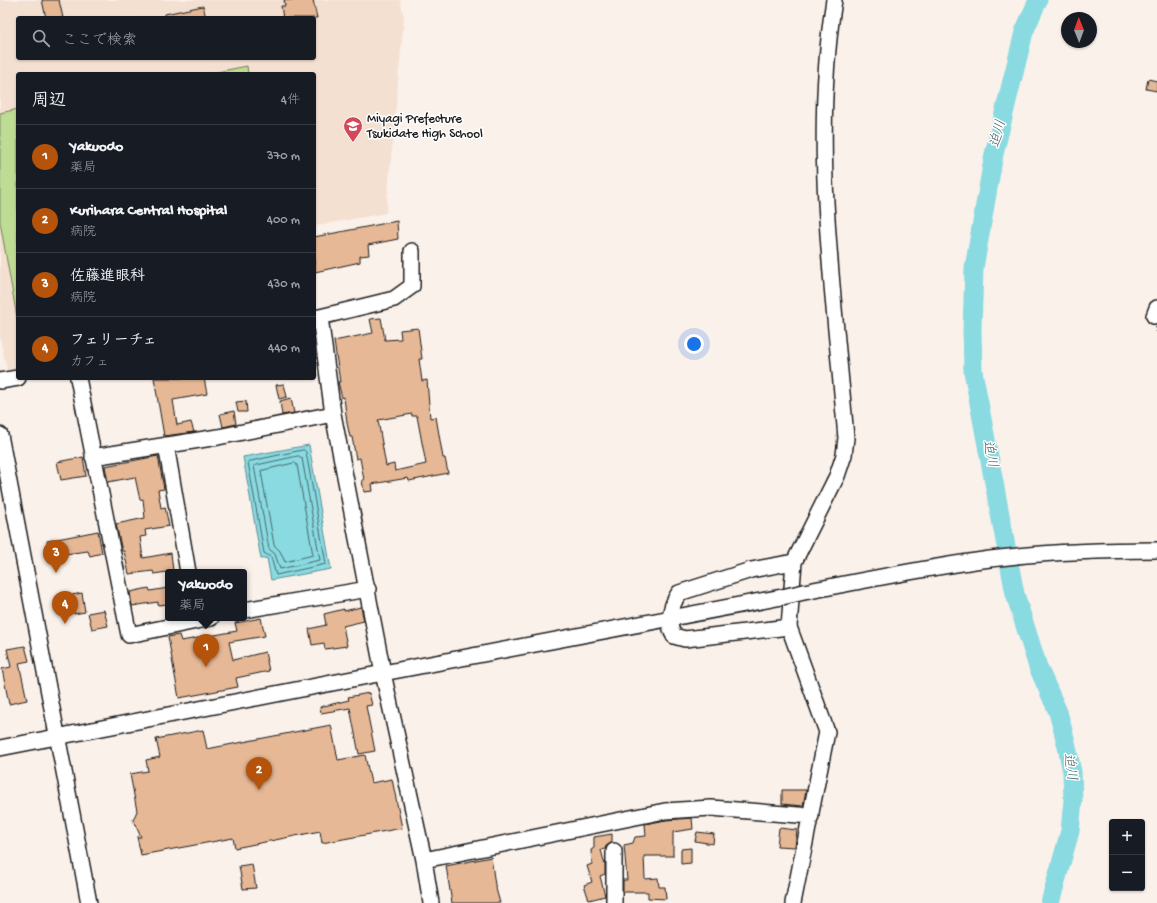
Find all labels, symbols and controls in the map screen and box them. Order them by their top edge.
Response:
north arrow [1061,12,1097,48]
search box [16,16,316,60]
icon: search [30,27,52,49]
text: ここで検索 [62,32,137,50]
text: 周辺 [32,92,66,112]
text: 4件 [281,93,300,108]
place label: Miyagi Prefecture Tsukidate High School [366,112,483,142]
school or university icon: Miyagi Prefecture Tsukidate High School [342,115,364,143]
water label: 迫川 [986,118,1011,150]
text: Yakuodo [70,138,123,156]
text: 1 [42,149,48,164]
text: 370 m [267,149,300,164]
text: 薬局 [70,161,96,176]
text: Kurihara Central Hospital [70,202,227,220]
text: 2 [42,213,48,228]
text: 400 m [267,213,300,228]
text: 病院 [70,225,96,240]
text: 佐藤進眼科 [70,268,145,286]
text: 3 [42,277,48,292]
text: 430 m [267,277,300,292]
text: 病院 [70,291,96,306]
text: フェリーチェ [70,332,157,350]
your location [684,334,704,354]
text: 4 [42,341,48,356]
text: 440 m [268,341,300,356]
text: カフェ [70,355,109,370]
water label: 迫川 [978,438,1001,469]
pin: 3 [43,540,69,573]
popup [165,569,247,621]
text: Yakuodo [179,576,233,594]
pin: 4 [52,591,78,624]
text: 薬局 [179,599,205,614]
pin: 1 [193,634,219,667]
water label: 迫川 [1059,752,1080,782]
pin: 2 [246,757,272,790]
map controls [1109,819,1145,891]
button: + [1109,819,1145,855]
button: − [1109,855,1145,891]

